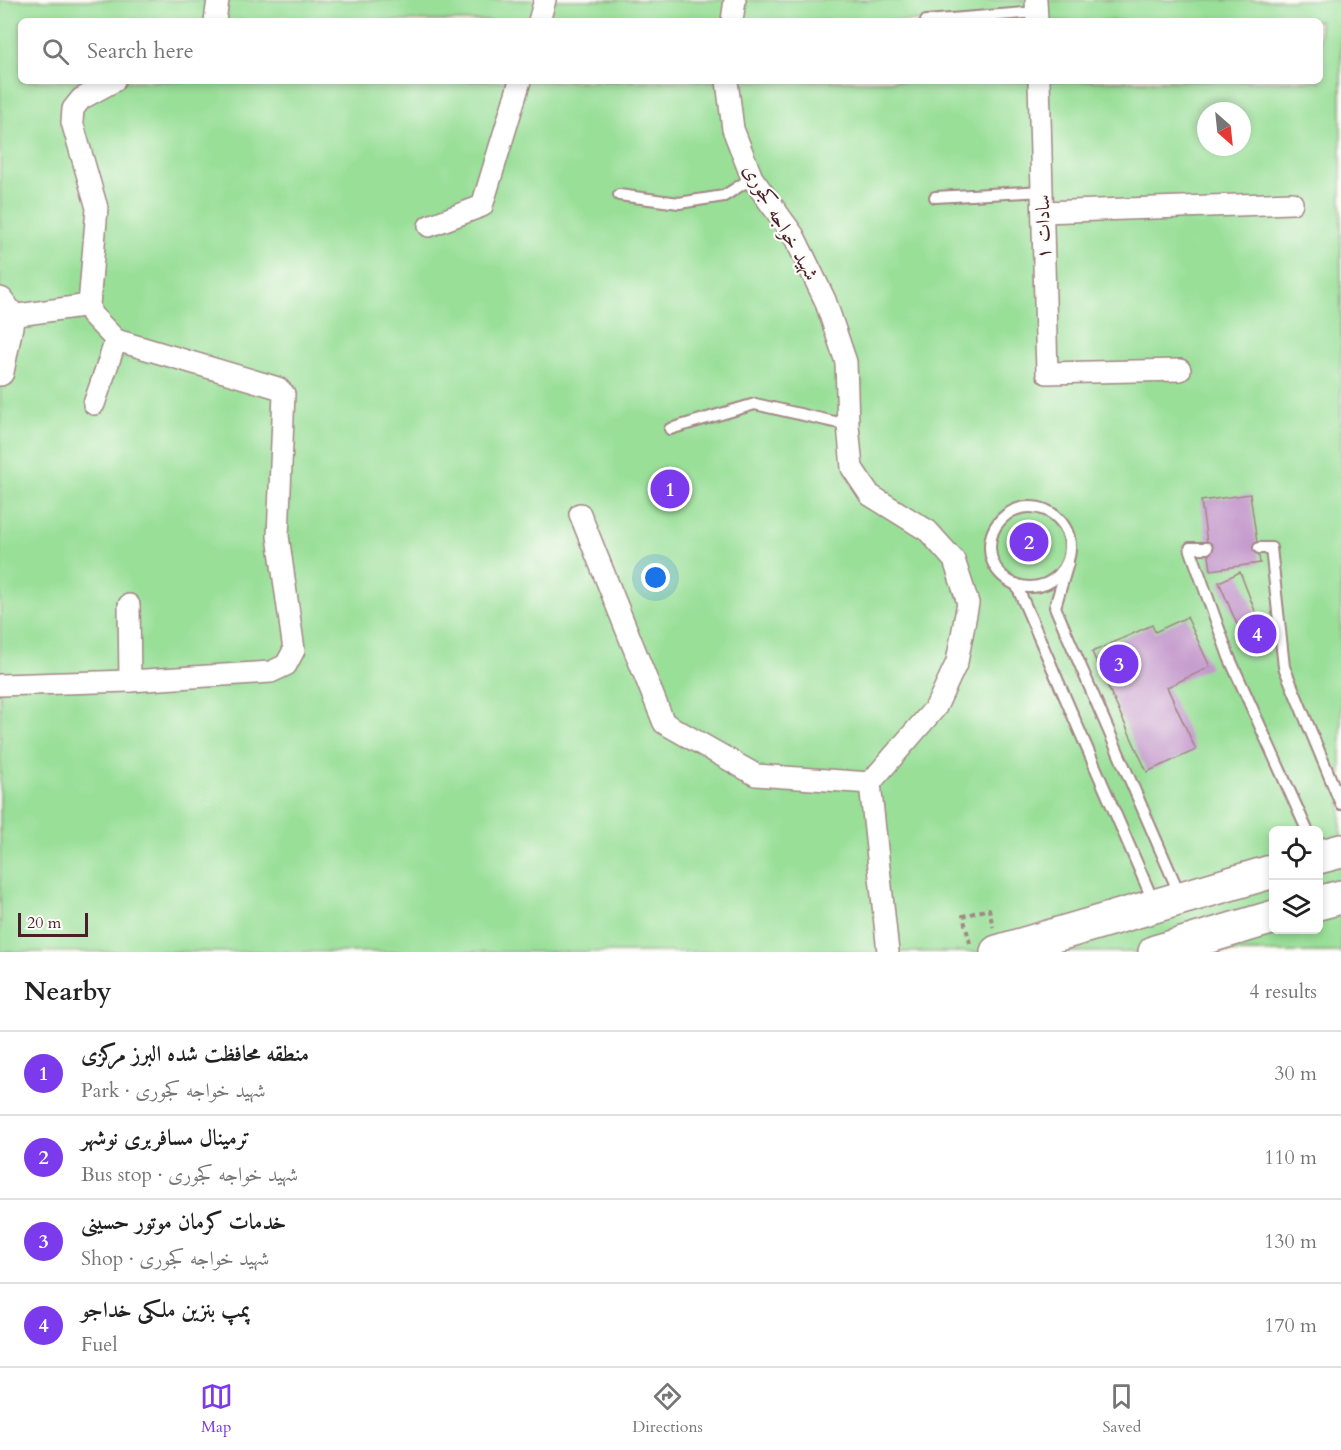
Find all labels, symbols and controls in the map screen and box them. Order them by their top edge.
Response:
search box [18,18,1323,84]
icon: search [39,35,72,68]
text: Search here [87,36,194,66]
north arrow [1197,102,1251,156]
street label: شهید خواجه کجوری [737,159,825,285]
street label: سادات ۱ [1029,194,1057,260]
pin: 1 [650,466,690,512]
pin: 2 [1010,520,1048,564]
your location [641,563,670,592]
pin: 4 [1238,612,1276,656]
pin: 3 [1100,642,1138,686]
map controls [1269,826,1323,934]
button: locate [1269,826,1323,880]
button: layers [1269,880,1323,934]
scale bar [18,910,88,938]
text: 20 m [27,912,61,934]
text: Nearby [24,974,112,1009]
text: 4 results [1249,978,1317,1005]
text: منطقه محافظت شده البرز مرکزی [81,1039,309,1069]
text: 1 [38,1060,49,1087]
text: 30 m [1274,1060,1317,1087]
text: Park · شهید خواجه کجوری [81,1077,266,1104]
text: ترمینال مسافربری نوشهر [81,1123,250,1153]
text: 2 [38,1144,49,1171]
text: 110 m [1264,1144,1317,1171]
text: Bus stop · شهید خواجه کجوری [81,1161,298,1188]
text: خدمات کرمان موتور حسینی [81,1207,286,1237]
text: 3 [38,1228,49,1255]
text: 130 m [1264,1228,1317,1255]
text: Shop · شهید خواجه کجوری [81,1245,270,1272]
text: پمپ بنزین ملکی خداجو [81,1295,250,1325]
text: 4 [38,1312,49,1339]
text: 170 m [1264,1312,1317,1339]
text: Fuel [81,1331,118,1358]
tab: Map [200,1380,233,1438]
tab: Directions [632,1380,703,1438]
tab: Saved [1102,1380,1141,1438]

